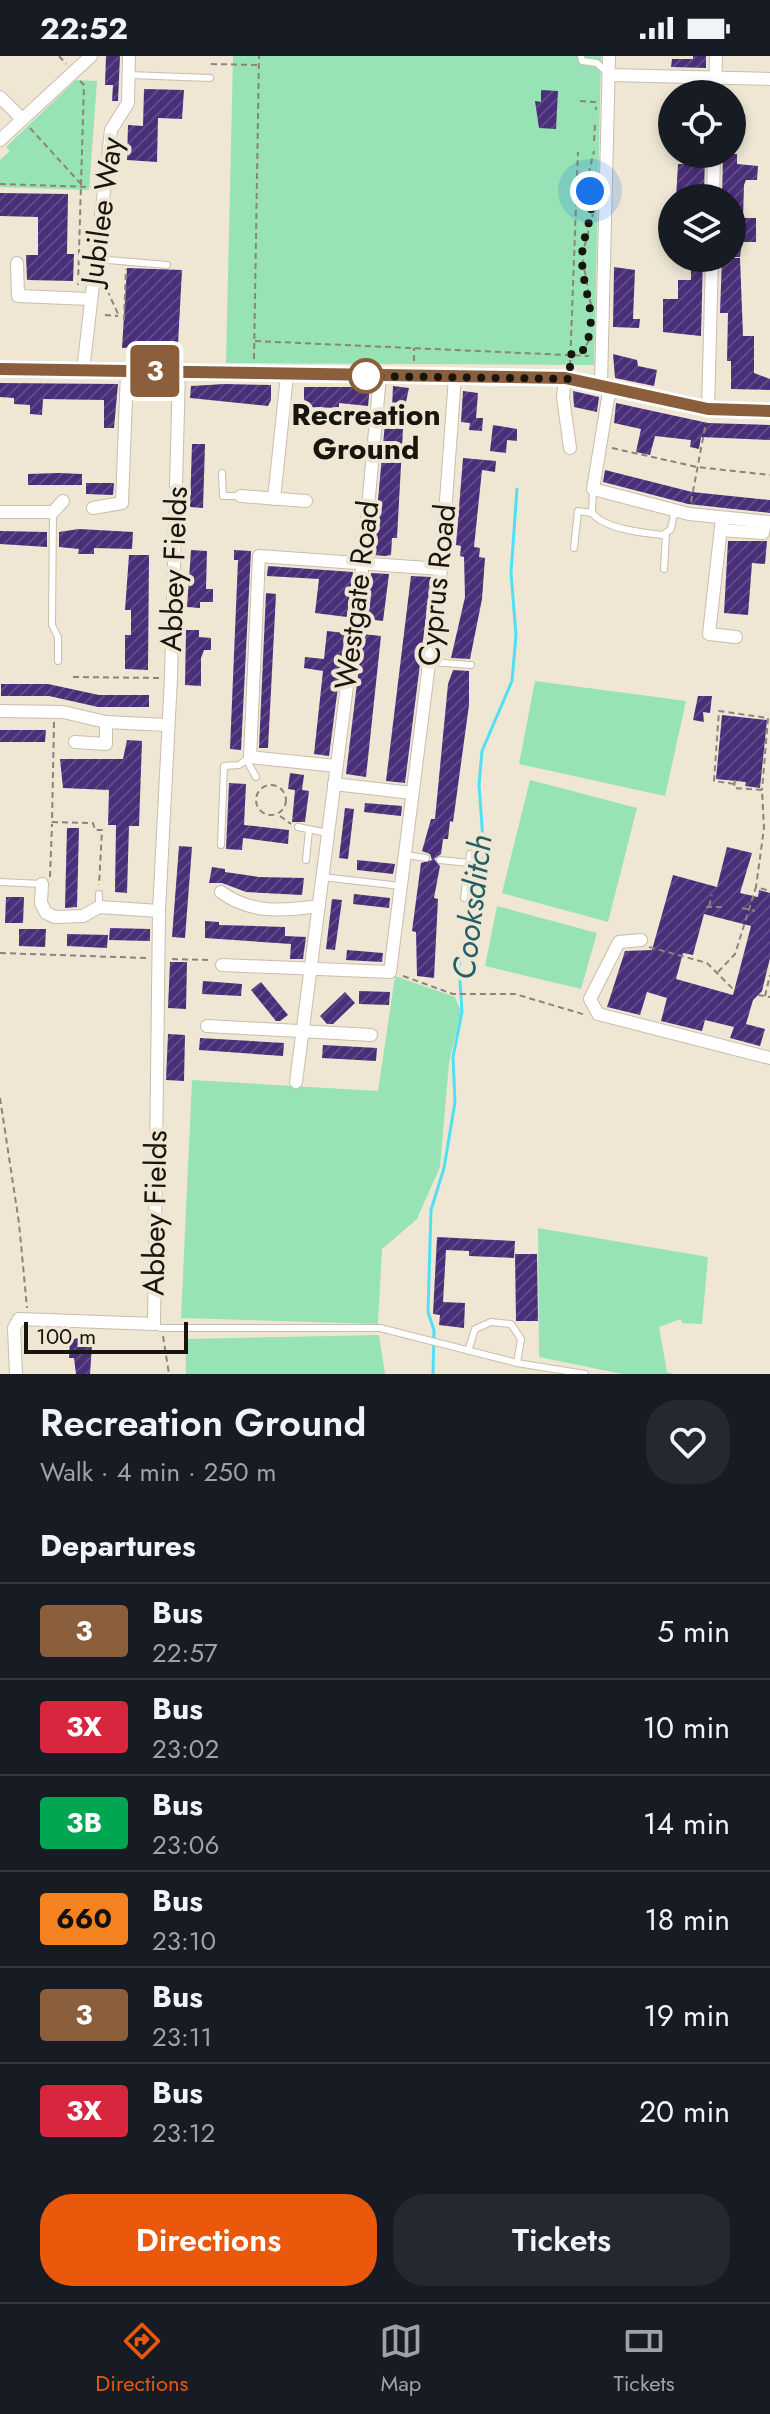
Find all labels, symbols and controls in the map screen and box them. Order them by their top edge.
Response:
text: 22:52 [40,7,128,50]
map controls [658,80,746,272]
button: locate [658,80,746,168]
street label: Jubilee Way [69,133,133,292]
your location [570,171,610,211]
button: layers [658,184,746,272]
line badge: 3 [129,345,181,397]
text: 3 [146,350,164,391]
marker: Recreation Ground [349,359,383,393]
place label: Recreation Ground [291,393,441,470]
street label: Abbey Fields [149,486,198,652]
street label: Westgate Road [324,498,389,692]
street label: Cyprus Road [407,502,466,668]
water label: Cooksditch [440,832,504,982]
street label: Abbey Fields [132,1130,177,1296]
scale bar [24,1318,188,1354]
text: 100 m [36,1320,96,1352]
text: Recreation Ground [40,1395,366,1450]
button: heart [646,1400,730,1484]
text: Walk · 4 min · 250 m [40,1453,277,1491]
text: Departures [40,1524,196,1567]
text: Bus [152,1591,203,1634]
text: 3 [75,1610,93,1651]
text: 5 min [657,1610,730,1653]
text: 22:57 [152,1634,218,1672]
text: Bus [152,1687,203,1730]
text: 3X [66,1706,102,1747]
text: 10 min [643,1706,730,1749]
text: 23:02 [152,1730,219,1768]
text: Bus [152,1783,203,1826]
text: 3B [66,1802,102,1843]
text: 14 min [643,1802,730,1845]
text: 23:06 [152,1826,219,1864]
text: Bus [152,1879,203,1922]
text: 660 [56,1898,112,1939]
text: 18 min [644,1898,730,1941]
text: 23:10 [152,1922,216,1960]
text: Bus [152,1975,203,2018]
text: 3 [75,1994,93,2035]
text: 19 min [643,1994,730,2037]
text: 23:11 [152,2018,212,2056]
text: Bus [152,2071,203,2114]
text: 3X [66,2090,102,2131]
text: 20 min [639,2090,730,2133]
text: 23:12 [152,2114,215,2152]
button: Directions [40,2194,377,2286]
button: Tickets [393,2194,730,2286]
tab: Directions [95,2319,188,2399]
tab: Map [379,2319,423,2399]
tab: Tickets [613,2319,675,2399]

